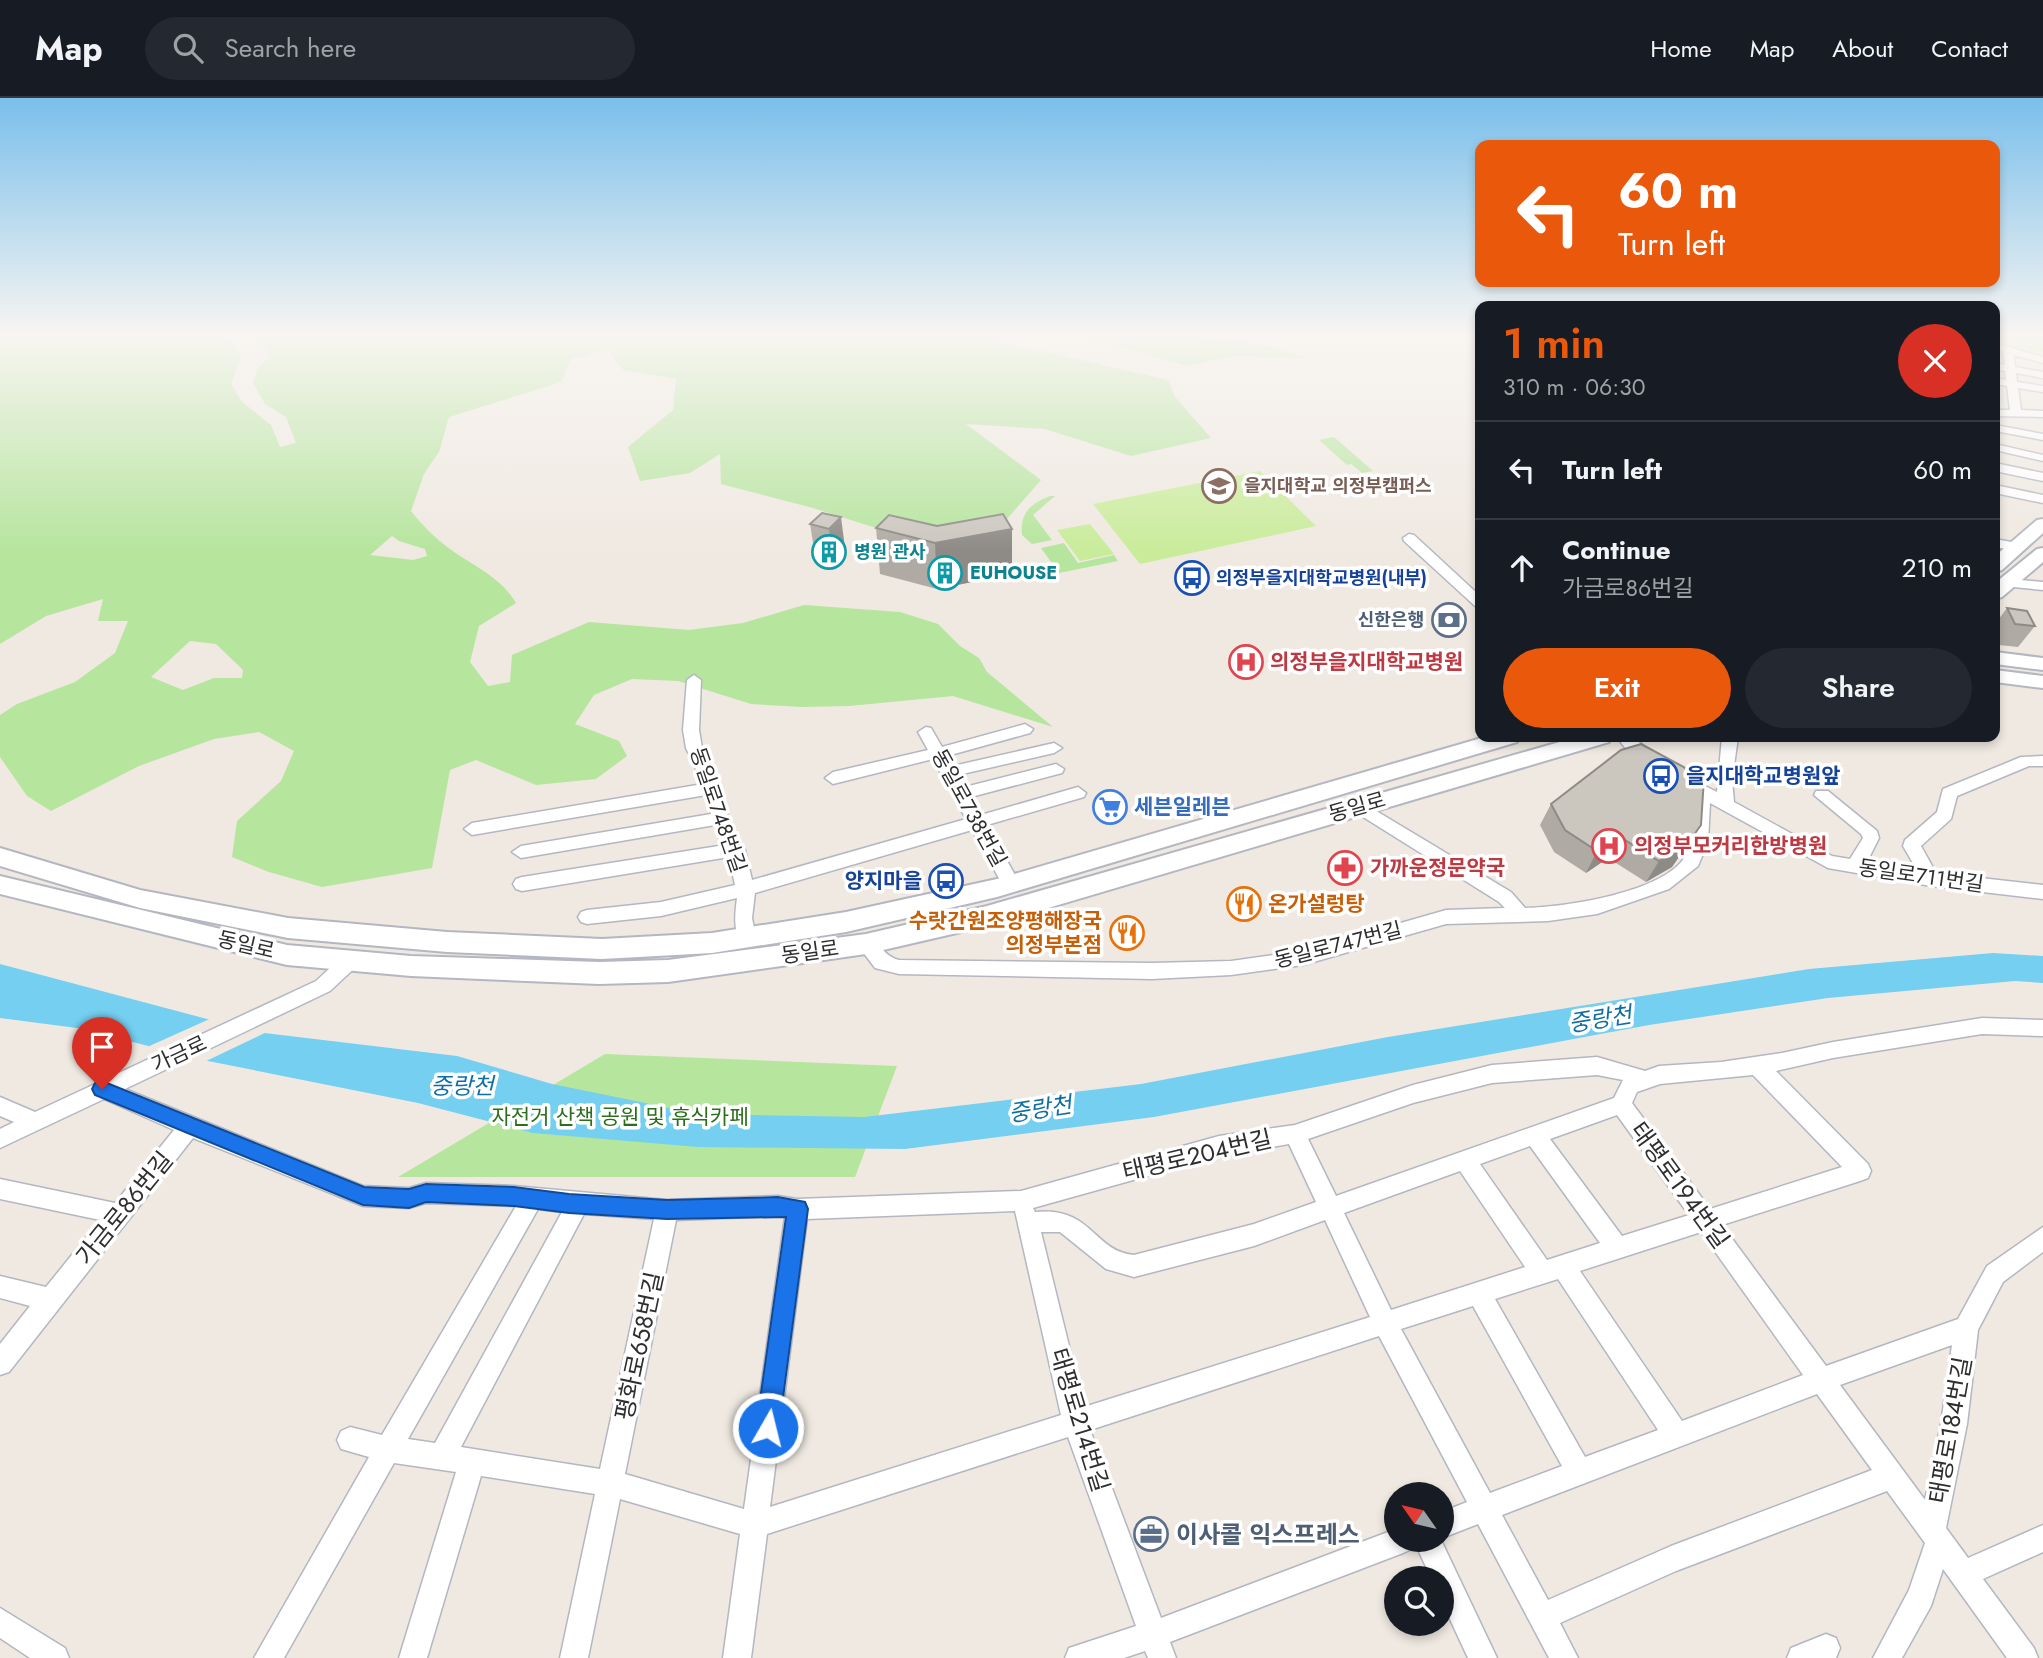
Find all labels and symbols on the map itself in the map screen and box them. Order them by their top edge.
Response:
school or university icon: 을지대학교 의정부캠퍼스 [1200,467,1238,505]
place label: 을지대학교 의정부캠퍼스 [1244,473,1432,499]
building icon: 병원 관사 [810,533,848,571]
place label: 병원 관사 [854,539,926,565]
building icon: EUHOUSE [926,554,964,592]
bus stop icon: 의정부을지대학교병원(내부) [1173,559,1211,597]
place label: EUHOUSE [970,560,1057,586]
place label: 의정부을지대학교병원(내부) [1216,565,1427,591]
bank icon: 신한은행 [1430,601,1468,639]
place label: 신한은행 [1358,607,1424,633]
hospital icon: 의정부을지대학교병원 [1227,643,1265,681]
place label: 의정부을지대학교병원 [1270,647,1463,677]
street label: 동일로748번길 [682,743,754,877]
street label: 동일로738번길 [924,744,1014,872]
bus stop icon: 을지대학교병원앞 [1642,757,1680,795]
place label: 을지대학교병원앞 [1686,761,1841,791]
street label: 동일로 [1325,785,1389,829]
supermarket icon: 세븐일레븐 [1091,788,1129,826]
place label: 세븐일레븐 [1134,792,1231,822]
hospital icon: 의정부모커리한방병원 [1590,827,1628,865]
place label: 의정부모커리한방병원 [1634,831,1827,861]
pharmacy icon: 가까운정문약국 [1326,849,1364,887]
street label: 동일로711번길 [1856,852,1986,900]
place label: 가까운정문약국 [1370,853,1505,883]
bus stop icon: 양지마을 [927,862,965,900]
place label: 양지마을 [845,866,922,896]
restaurant icon: 온가설렁탕 [1225,885,1263,923]
place label: 온가설렁탕 [1268,889,1365,919]
place label: 수랏간원조양평해장국 의정부본점 [909,906,1102,960]
restaurant icon: 수랏간원조양평해장국 의정부본점 [1108,914,1146,952]
street label: 동일로747번길 [1271,915,1405,975]
street label: 동일로 [214,924,278,966]
street label: 동일로 [779,933,841,971]
water label: 중랑천 [1566,997,1637,1041]
pin [72,1017,132,1089]
street label: 가금로 [146,1028,212,1080]
water label: 중랑천 [430,1069,497,1103]
water label: 중랑천 [1006,1087,1077,1131]
park label: 자전거 산책 공원 및 휴식카페 [491,1102,749,1132]
street label: 태평로194번길 [1622,1114,1738,1256]
street label: 태평로204번길 [1119,1121,1275,1189]
street label: 가금로86번길 [67,1144,181,1272]
street label: 평화로658번길 [606,1269,672,1423]
street label: 태평로214번길 [1042,1344,1118,1496]
street label: 태평로184번길 [1920,1354,1980,1506]
position arrow [731,1391,805,1465]
north arrow [1384,1482,1454,1552]
office icon: 이사콜 익스프레스 [1132,1515,1170,1553]
place label: 이사콜 익스프레스 [1176,1517,1360,1552]

